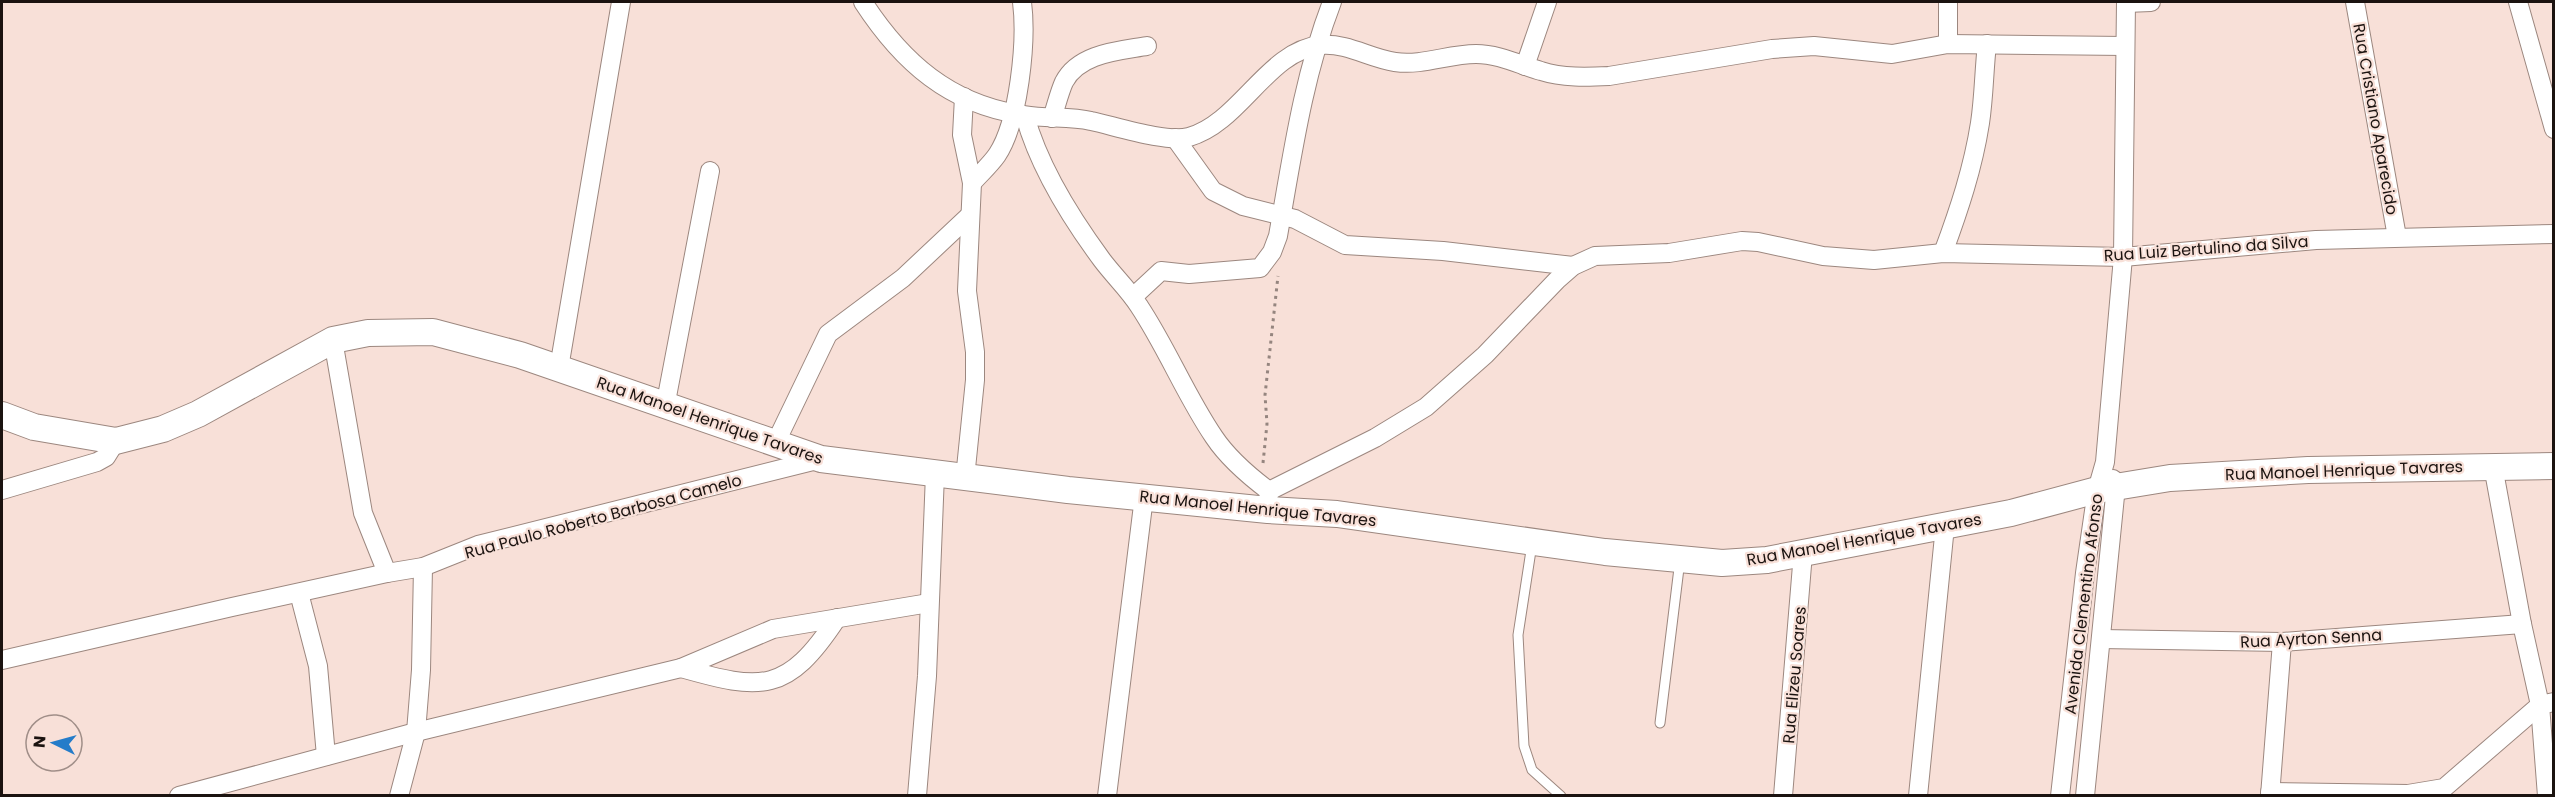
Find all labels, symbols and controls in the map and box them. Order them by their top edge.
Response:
street label: Rua Cristiano Aparecido [2347,22,2404,217]
street label: Rua Luiz Bertulino da Silva [2103,230,2309,267]
street label: Rua Manoel Henrique Tavares [594,371,826,470]
street label: Rua Manoel Henrique Tavares [2225,455,2463,486]
street label: Rua Paulo Roberto Barbosa Camelo [462,468,744,565]
street label: Rua Manoel Henrique Tavares [1138,485,1378,532]
street label: Avenida Clementino Afonso [2059,492,2108,716]
street label: Rua Manoel Henrique Tavares [1745,507,1983,571]
street label: Rua Elizeu Soares [1777,606,1812,745]
street label: Rua Ayrton Senna [2240,623,2383,654]
north arrow [24,713,84,773]
text: N [28,735,52,749]

